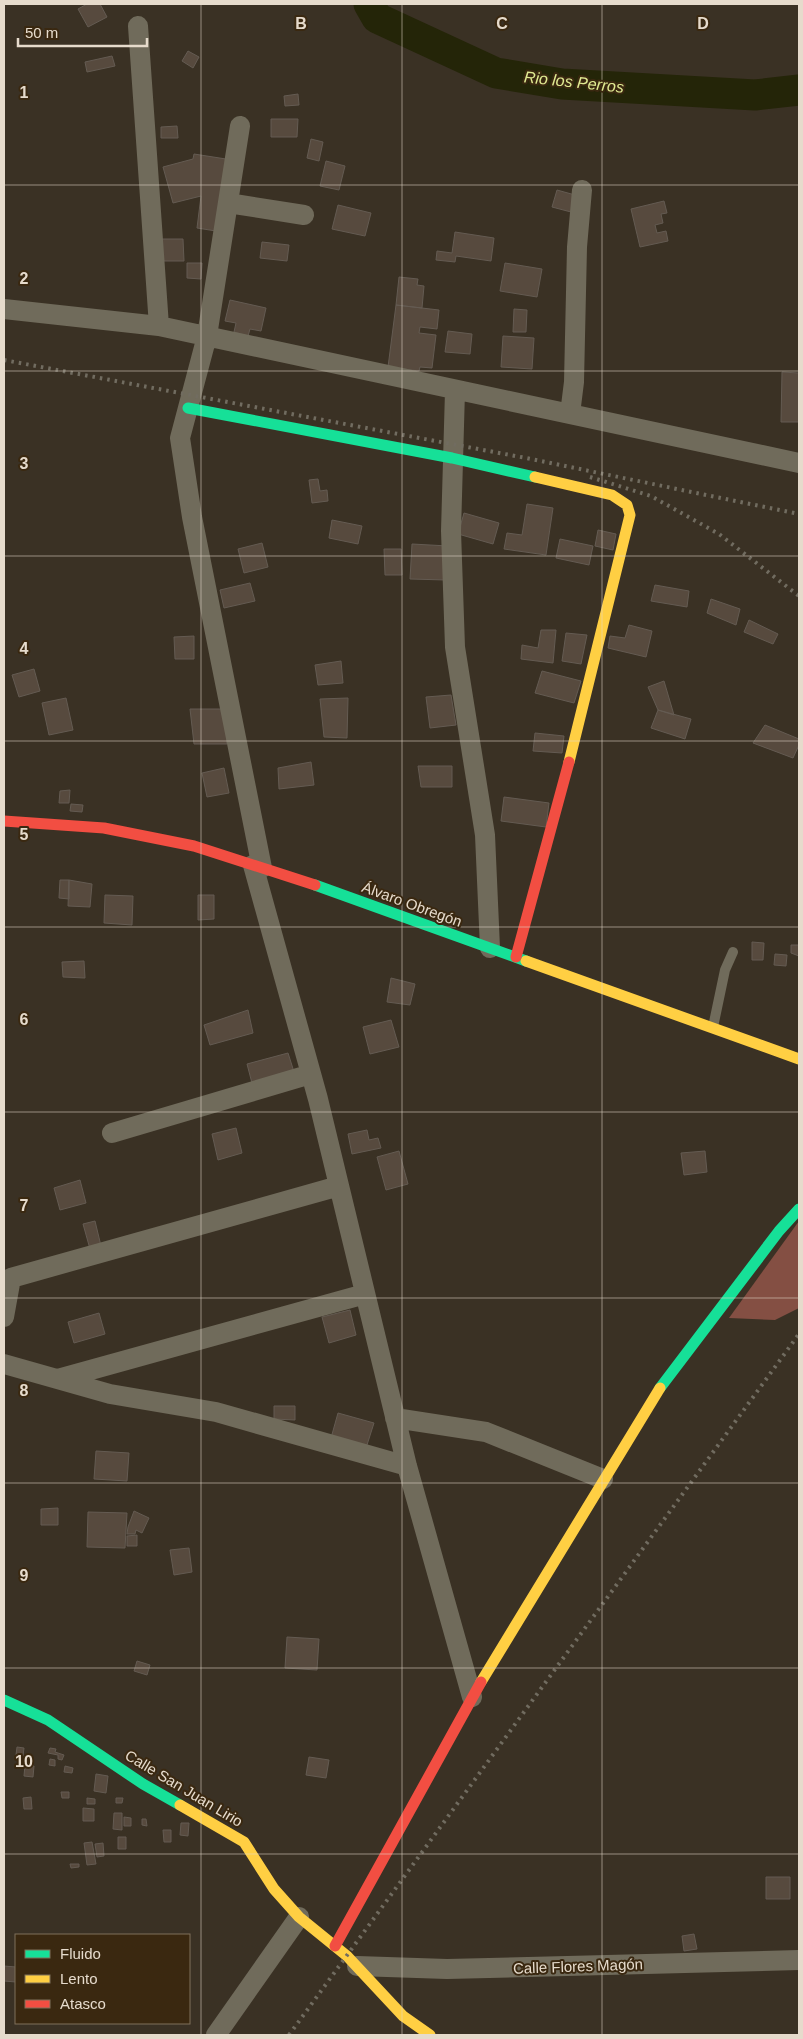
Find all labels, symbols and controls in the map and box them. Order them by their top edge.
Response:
scale bar [18,15,146,47]
text: B [295,15,307,32]
text: C [496,15,508,32]
text: D [697,15,709,32]
text: 50 m [25,24,58,41]
water label: Rio los Perros [523,68,625,96]
text: 1 [20,84,29,101]
text: 2 [20,270,29,287]
text: 3 [20,455,29,472]
text: 4 [20,640,29,657]
text: 5 [20,826,29,843]
street label: Álvaro Obregón [360,878,464,930]
text: 6 [20,1011,29,1028]
text: 7 [20,1197,29,1214]
text: 8 [20,1382,29,1399]
text: 9 [20,1567,29,1584]
street label: Calle San Juan Lirio [122,1746,246,1830]
text: 10 [15,1753,33,1770]
legend [15,1934,190,2024]
text: Fluido [60,1945,101,1962]
street label: Calle Flores Magón [513,1955,643,1977]
text: Lento [60,1970,98,1987]
text: Atasco [60,1995,106,2012]

